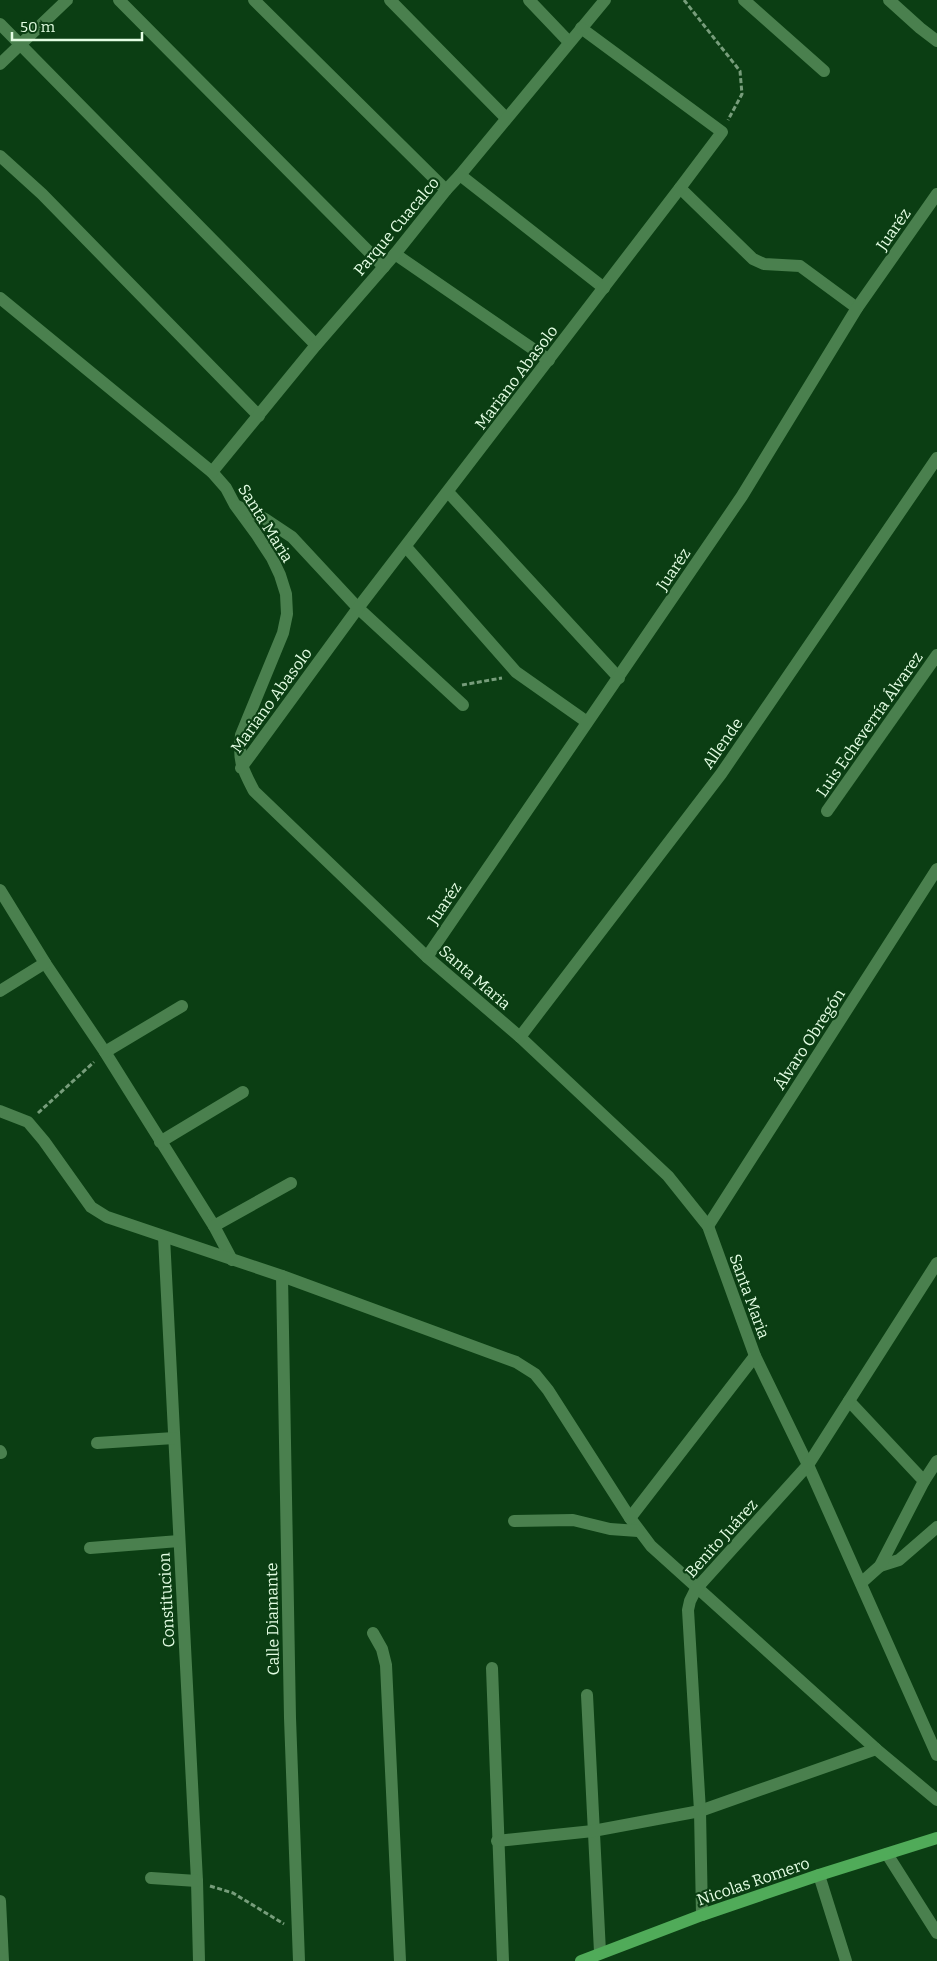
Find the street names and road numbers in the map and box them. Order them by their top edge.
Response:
street label: Parque Cuacalco [350,173,443,279]
street label: Juaréz [872,204,915,255]
street label: Mariano Abasolo [471,322,562,433]
street label: Santa Maria [234,481,297,566]
street label: Juaréz [652,544,695,595]
street label: Mariano Abasolo [227,644,316,757]
street label: Luis Echeverría Álvarez [811,647,927,800]
street label: Allende [698,714,747,772]
street label: Juaréz [423,878,466,929]
street label: Santa Maria [435,941,515,1014]
street label: Álvaro Obregón [769,985,849,1093]
street label: Santa Maria [725,1251,774,1341]
street label: Benito Juárez [681,1495,762,1581]
street label: Constitucion [155,1552,178,1648]
street label: Calle Diamante [262,1562,283,1676]
street label: Nicolas Romero [694,1853,812,1910]

